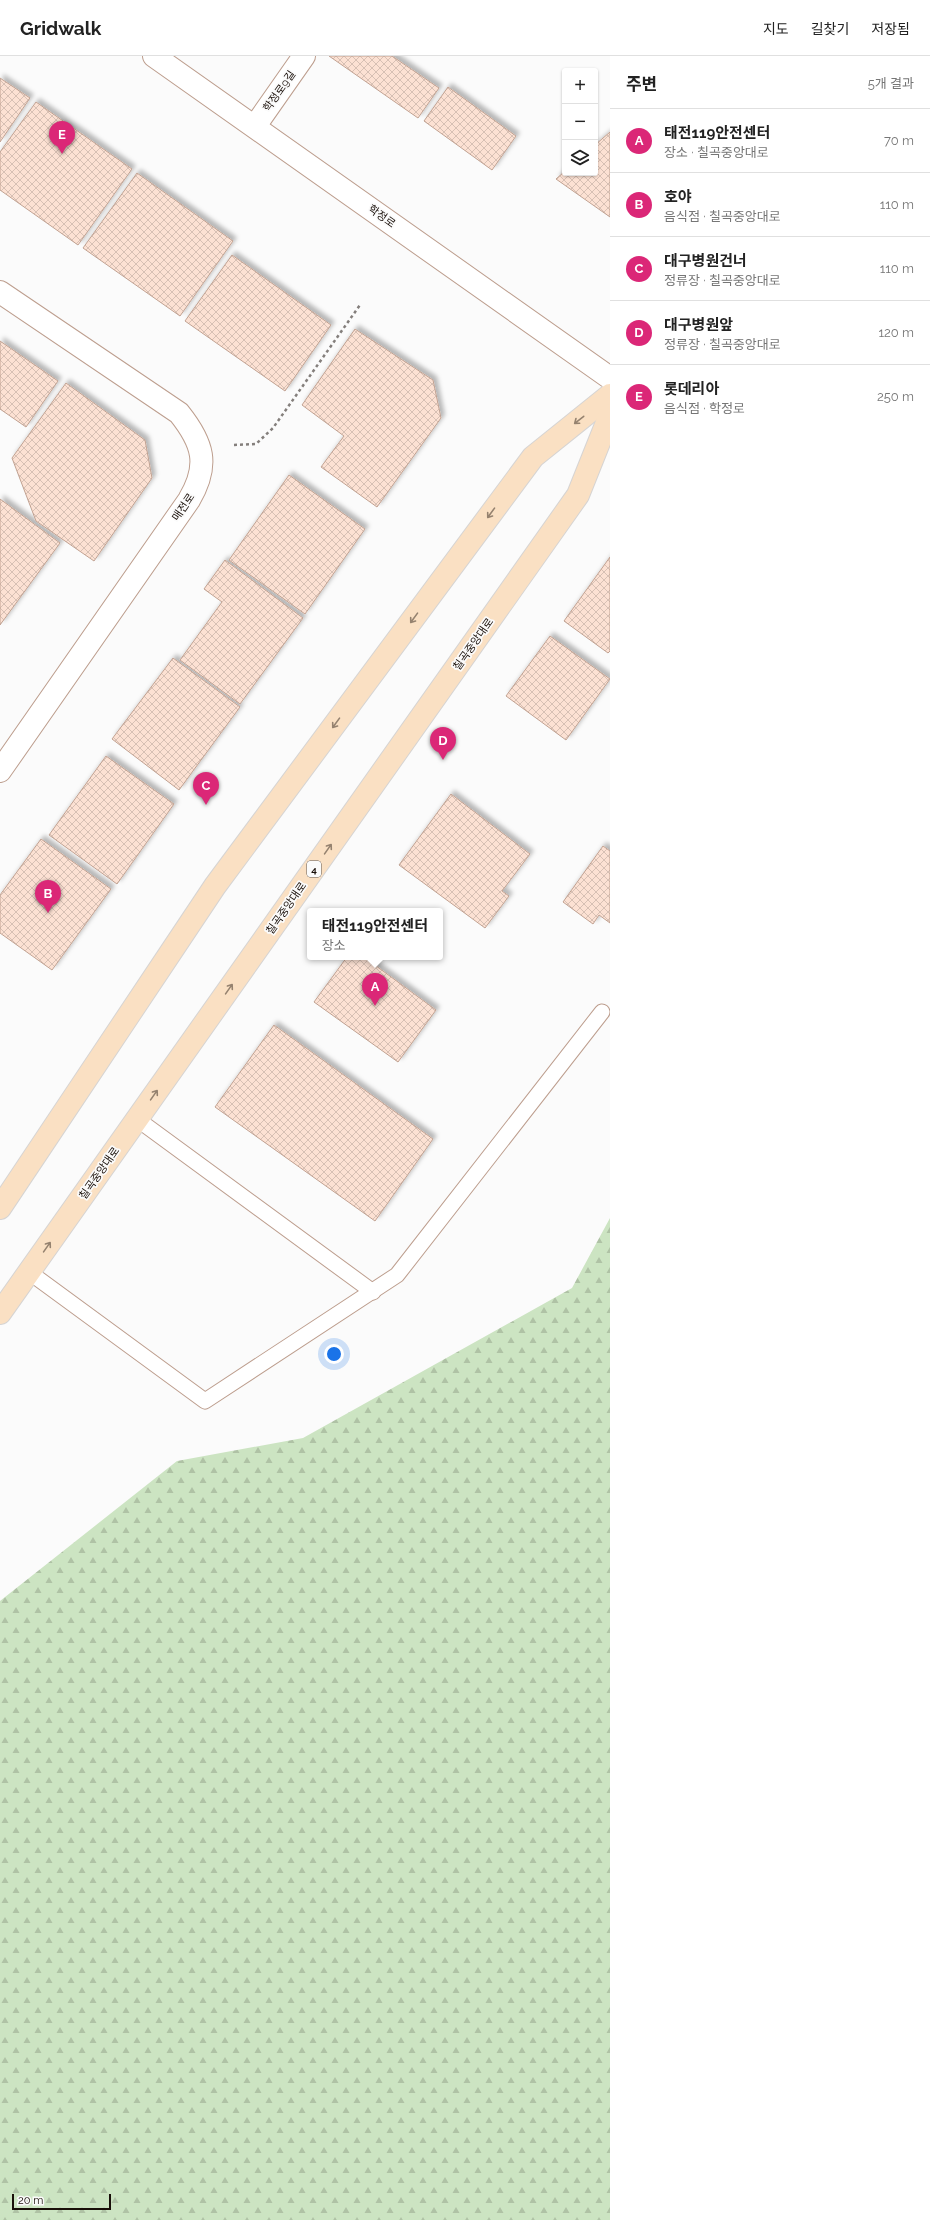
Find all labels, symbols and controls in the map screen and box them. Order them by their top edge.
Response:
text: Gridwalk [20,17,101,39]
text: 지도 [763,21,789,37]
text: 길찾기 [811,21,849,37]
text: 저장됨 [871,21,910,37]
street label: 학정로9길 [261,68,298,114]
map controls [562,68,598,176]
button: + [562,68,598,104]
text: 주변 [626,74,657,94]
text: 5개 결과 [868,76,914,91]
button: − [562,104,598,140]
pin: E [49,121,75,154]
text: 태전119안전센터 [664,124,770,142]
text: A [635,133,643,148]
text: 70 m [884,133,914,148]
button: layers [562,140,598,176]
text: 장소 · 칠곡중앙대로 [664,145,769,160]
text: 호야 [664,188,692,206]
text: B [635,197,643,212]
text: 110 m [880,197,914,212]
street label: 학정로 [366,202,398,230]
text: 음식점 · 칠곡중앙대로 [664,209,781,224]
text: 대구병원건너 [664,252,747,270]
text: C [635,261,643,276]
text: 110 m [880,261,914,276]
text: 정류장 · 칠곡중앙대로 [664,273,781,288]
text: 대구병원앞 [664,316,733,334]
text: D [634,325,644,340]
text: 120 m [878,325,914,340]
text: 정류장 · 칠곡중앙대로 [664,337,781,352]
text: 롯데리아 [664,380,719,398]
text: E [635,389,643,404]
text: 250 m [877,389,914,404]
text: 음식점 · 학정로 [664,401,745,416]
one-way arrow [574,415,585,424]
street label: 매전로 [170,491,197,524]
one-way arrow [487,508,495,519]
one-way arrow [410,612,418,623]
street label: 칠곡중앙대로 [451,616,496,673]
one-way arrow [332,717,341,728]
pin: D [430,727,456,760]
pin: C [193,772,219,805]
one-way arrow [324,843,332,854]
road number: 4 [307,861,321,877]
pin: B [35,880,61,913]
street label: 칠곡중앙대로 [264,880,309,937]
popup [307,908,443,960]
text: 태전119안전센터 [322,917,428,935]
text: 장소 [322,938,346,953]
pin: A [362,973,388,1006]
one-way arrow [225,984,233,995]
one-way arrow [150,1090,158,1101]
street label: 칠곡중앙대로 [77,1145,122,1202]
one-way arrow [43,1242,51,1253]
your location [324,1344,344,1364]
scale bar [12,2192,111,2211]
text: 20 m [18,2194,43,2207]

